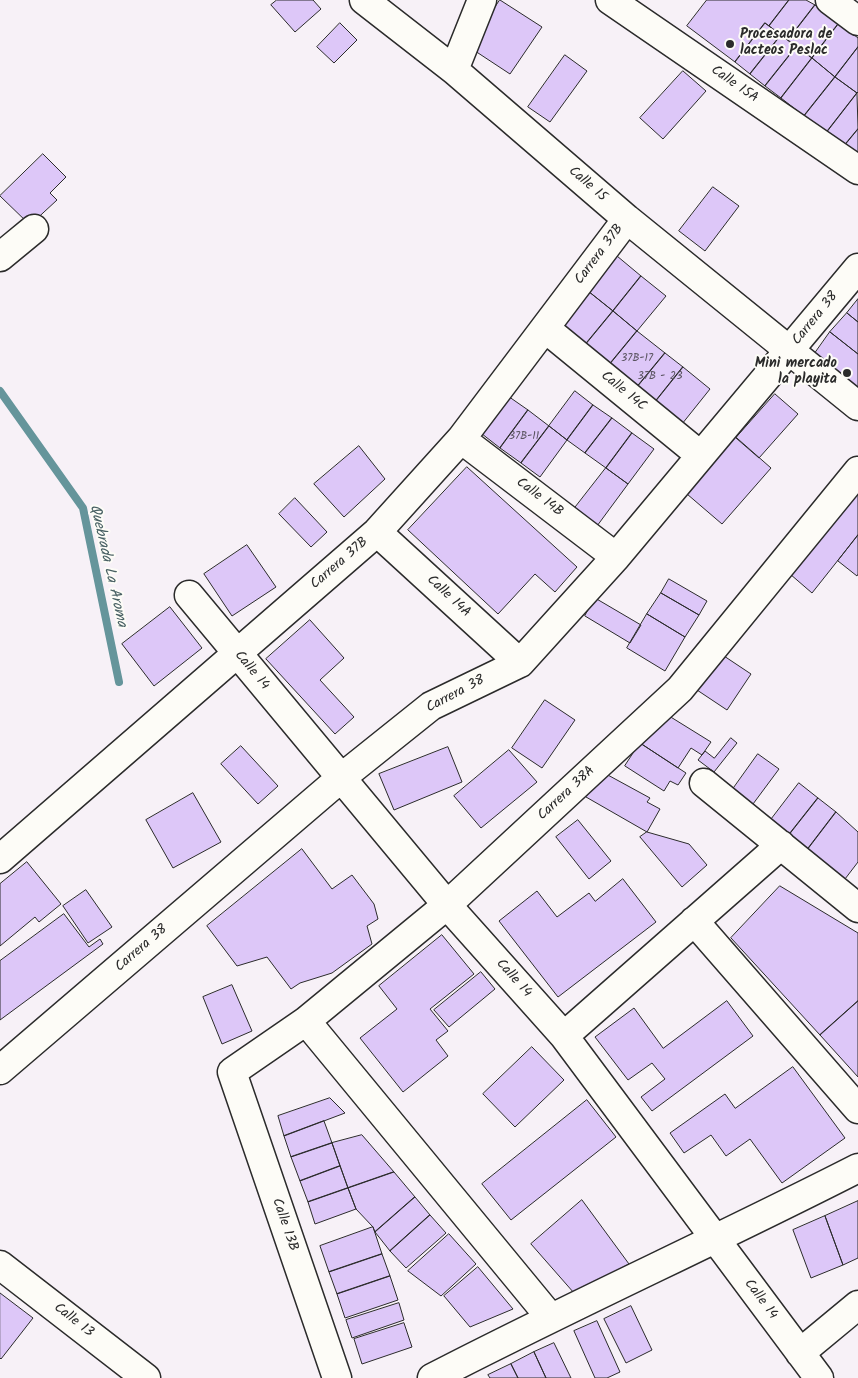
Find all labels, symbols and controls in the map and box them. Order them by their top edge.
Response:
place label: Procesadora de lacteos Peslac [740,28,832,60]
marker: Procesadora de lacteos Peslac [724,38,736,50]
street label: Calle 15A [707,63,761,107]
street label: Calle 15 [564,164,610,206]
street label: Carrera 37B [572,222,628,288]
street label: Carrera 38 [789,289,843,349]
house number: 37B-17 [621,352,653,366]
place label: Mini mercado la playita [755,357,837,390]
marker: Mini mercado la playita [841,367,853,379]
street label: Calle 14C [597,368,649,416]
house number: 37B - 23 [638,370,682,384]
house number: 37B-11 [509,430,539,444]
street label: Calle 14B [512,475,566,521]
water label: Quebrada La Aroma [84,503,130,629]
street label: Carrera 37B [308,534,372,594]
street label: Calle 14A [422,572,474,622]
street label: Calle 14 [230,648,272,694]
street label: Carrera 38 [424,673,488,717]
street label: Carrera 38A [535,763,599,825]
street label: Carrera 38 [112,922,172,976]
street label: Calle 14 [491,956,535,1002]
street label: Calle 13B [267,1196,301,1254]
street label: Calle 14 [739,1277,781,1323]
street label: Calle 13 [50,1300,96,1342]

